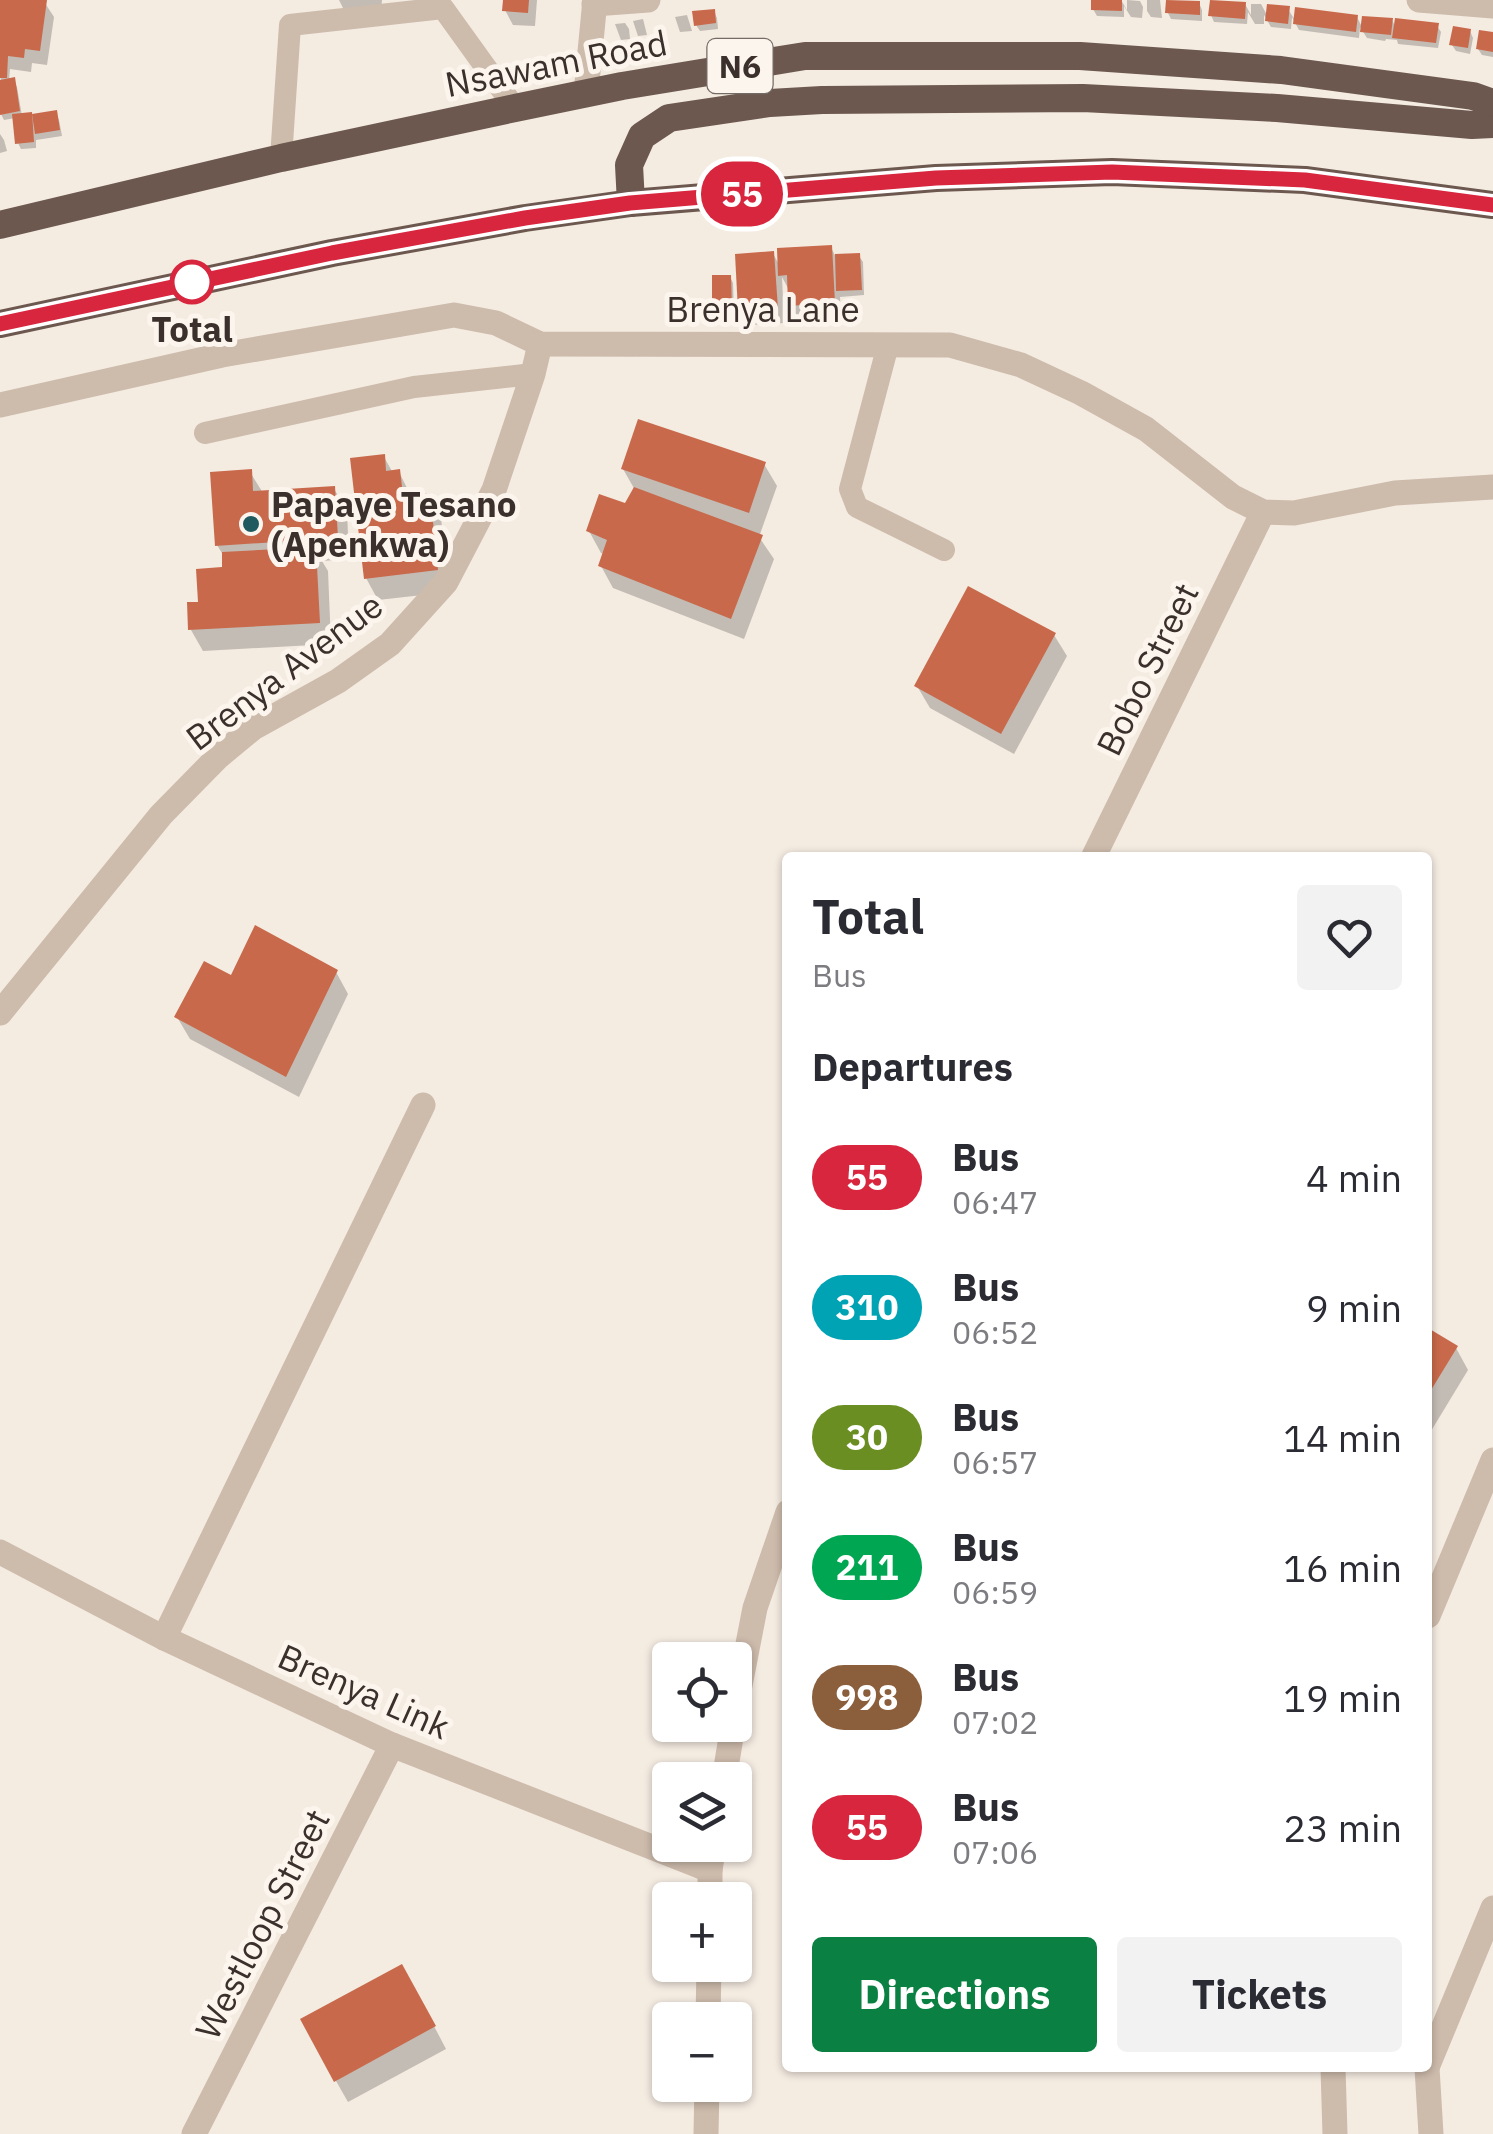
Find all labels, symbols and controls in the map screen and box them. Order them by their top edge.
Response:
street label: Nsawam Road [441,19,671,107]
road number: N6 [708,39,772,93]
line badge: 55 [697,162,787,226]
text: 55 [721,171,763,217]
marker: Total [171,261,213,303]
street label: Brenya Lane [666,286,860,332]
place label: Total [151,306,233,352]
place label: Papaye Tesano (Apenkwa) [271,481,517,567]
marker: Papaye Tesano (Apenkwa) [240,513,262,535]
street label: Bobo Street [1085,575,1209,763]
street label: Brenya Avenue [176,582,392,760]
text: Total [812,885,924,947]
button: heart [1297,885,1402,990]
text: Bus [812,954,867,996]
text: Departures [812,1042,1013,1091]
text: Bus [952,1132,1019,1181]
text: 4 min [1306,1153,1402,1202]
text: 55 [846,1154,888,1200]
text: 06:47 [952,1181,1038,1223]
text: Bus [952,1262,1019,1311]
text: 9 min [1306,1283,1402,1332]
text: 310 [835,1284,899,1330]
text: 06:52 [952,1311,1038,1353]
text: Bus [952,1392,1019,1441]
text: 14 min [1283,1413,1402,1462]
text: 30 [846,1414,888,1460]
text: 06:57 [952,1441,1038,1483]
text: Bus [952,1522,1019,1571]
text: 16 min [1283,1543,1402,1592]
text: 211 [835,1544,899,1590]
text: 06:59 [952,1571,1038,1613]
street label: Brenya Link [271,1633,457,1749]
map controls [652,1642,752,2102]
button: locate [652,1642,752,1742]
text: Bus [952,1652,1019,1701]
text: 19 min [1283,1673,1402,1722]
text: 998 [835,1674,899,1720]
text: 07:02 [952,1701,1038,1743]
button: layers [652,1762,752,1862]
text: Bus [952,1782,1019,1831]
street label: Westloop Street [184,1801,340,2047]
text: 23 min [1283,1803,1402,1852]
text: 55 [846,1804,888,1850]
text: 07:06 [952,1831,1038,1873]
button: + [652,1882,752,1982]
button: Directions [812,1937,1097,2052]
button: Tickets [1117,1937,1402,2052]
button: − [652,2002,752,2102]

